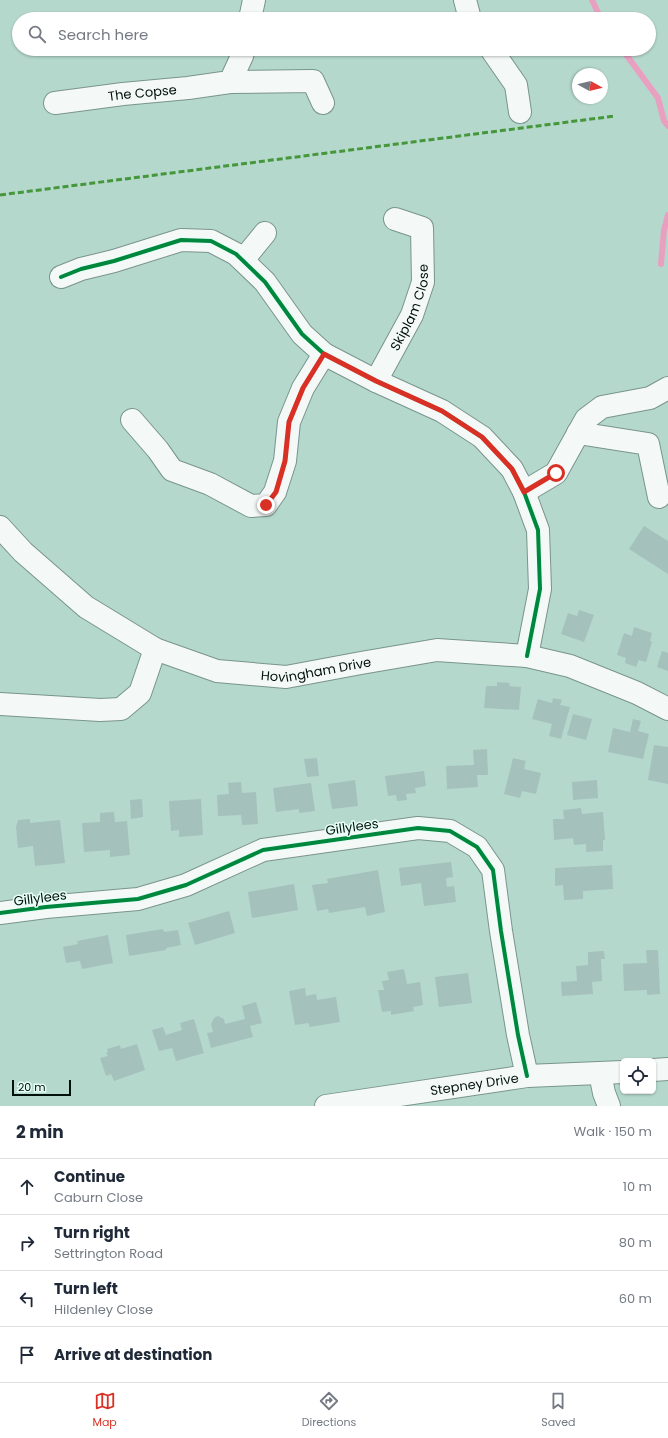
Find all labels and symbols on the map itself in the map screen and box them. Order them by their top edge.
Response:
north arrow [572,68,608,104]
street label: The Copse [107,80,178,105]
street label: Skiplam Close [385,264,433,354]
route start [547,464,565,482]
route end [257,496,275,514]
street label: Hovingham Drive [260,652,373,686]
street label: Gillylees [324,814,380,840]
street label: Gillylees [12,885,68,911]
street label: Stepney Drive [429,1068,520,1100]
scale bar [12,1078,71,1097]

